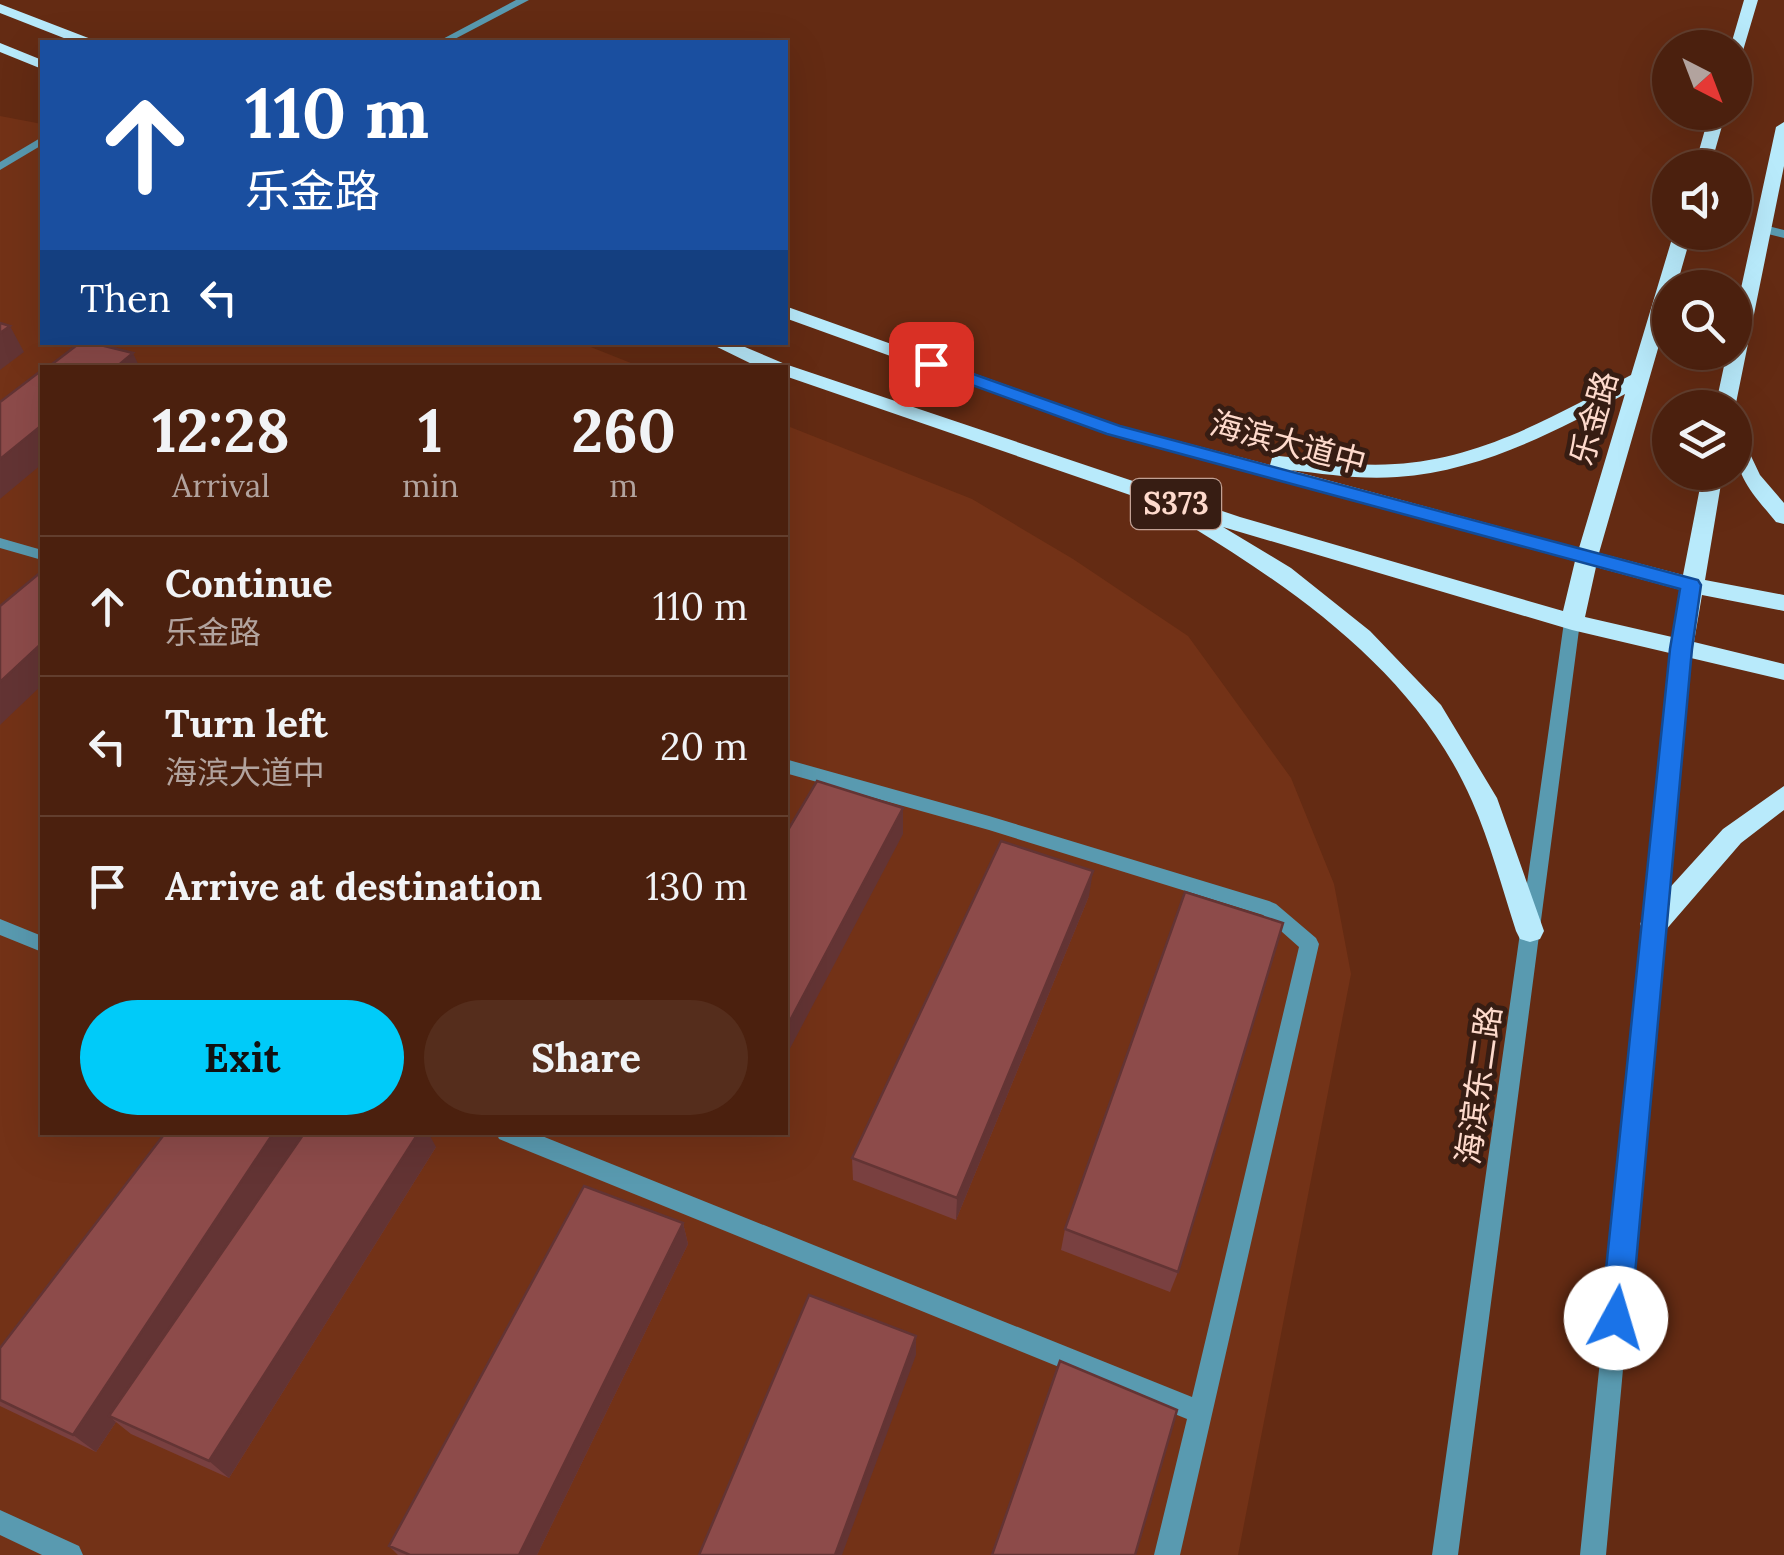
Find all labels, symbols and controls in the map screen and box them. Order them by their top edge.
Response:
north arrow [1652,30,1752,130]
map controls [1652,30,1752,490]
text: 110 m [245,68,429,157]
icon: ahead [80,80,210,210]
button: sound [1652,150,1752,250]
text: 乐金路 [245,162,380,219]
icon: left [191,270,246,325]
button: search [1652,270,1752,370]
text: Then [80,274,171,322]
pin [889,322,974,407]
icon: arrive [904,337,959,392]
street label: 乐金路 [1561,366,1626,470]
button: layers [1652,390,1752,490]
text: 12:28 [152,392,290,468]
text: 1 [418,392,443,468]
text: 260 [571,392,676,468]
street label: 海滨大道中 [1206,402,1371,483]
text: Arrival [172,465,270,506]
text: min [402,465,459,506]
text: m [609,465,638,506]
road number: S373 [1131,479,1221,529]
text: Continue [165,559,333,607]
icon: ahead [80,579,135,634]
text: 110 m [653,582,748,630]
text: 乐金路 [165,612,261,653]
text: Turn left [165,699,328,747]
icon: left [80,719,135,774]
text: 20 m [660,722,748,770]
text: 海滨大道中 [165,752,325,793]
icon: arrive [80,859,135,914]
text: Arrive at destination [165,862,542,910]
text: 130 m [645,862,748,910]
button: Exit [80,1000,404,1115]
button: Share [424,1000,748,1115]
street label: 海滨东二路 [1447,1003,1510,1167]
position arrow [1564,1266,1668,1370]

